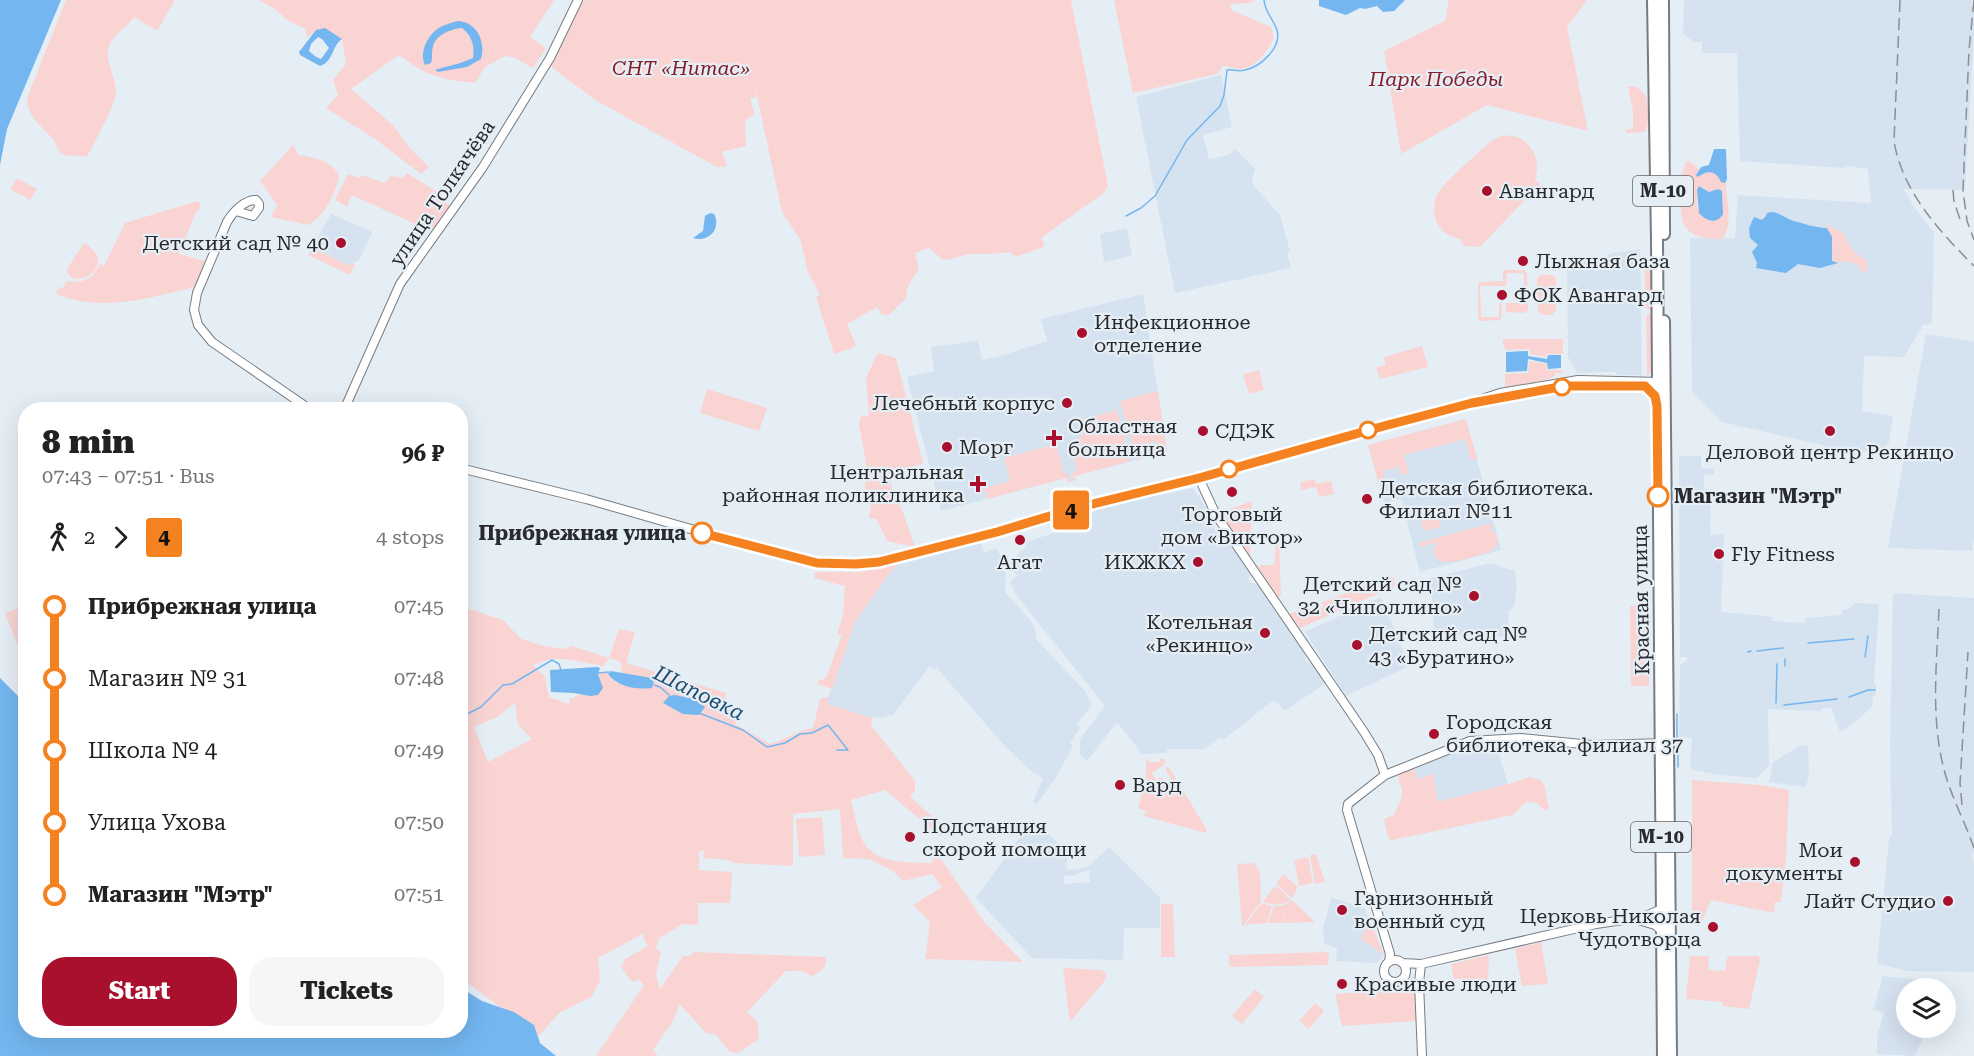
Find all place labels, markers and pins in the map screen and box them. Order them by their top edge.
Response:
place label: Авангард [1499,179,1595,203]
marker: Авангард [1480,184,1494,198]
place label: Детский сад № 40 [143,231,329,255]
marker: Детский сад № 40 [334,236,348,250]
place label: Лыжная база [1535,249,1670,273]
marker: Лыжная база [1516,254,1530,268]
place label: ФОК Авангард [1514,283,1663,307]
marker: ФОК Авангард [1495,288,1509,302]
place label: Инфекционное отделение [1094,310,1250,357]
marker: Инфекционное отделение [1075,326,1089,340]
unlabelled marker [1553,378,1571,396]
place label: Лечебный корпус [872,391,1055,415]
marker: Лечебный корпус [1060,396,1074,410]
place label: Областная больница [1068,414,1177,461]
place label: СДЭК [1215,419,1275,443]
unlabelled marker [1359,421,1377,439]
marker: СДЭК [1196,424,1210,438]
marker: Деловой центр Рекинцо [1823,424,1837,438]
marker: Областная больница [1045,429,1063,447]
place label: Морг [959,435,1013,459]
marker: Морг [940,440,954,454]
place label: Деловой центр Рекинцо [1706,440,1954,464]
place label: Центральная районная поликлиника [722,460,964,507]
unlabelled marker [1220,460,1238,478]
marker: Центральная районная поликлиника [969,475,987,493]
place label: Детская библиотека. Филиал №11 [1379,476,1593,523]
place label: Магазин "Мэтр" [1674,484,1842,508]
marker: Торговый дом «Виктор» [1225,485,1239,499]
marker: Магазин "Мэтр" [1647,485,1669,507]
marker: Детская библиотека. Филиал №11 [1360,492,1374,506]
place label: Торговый дом «Виктор» [1161,502,1303,549]
place label: Прибрежная улица [478,521,686,545]
marker: Прибрежная улица [691,522,713,544]
marker: Агат [1013,533,1027,547]
place label: Fly Fitness [1731,542,1835,566]
marker: Fly Fitness [1712,547,1726,561]
place label: Агат [997,550,1043,574]
place label: ИКЖКХ [1104,550,1186,574]
marker: ИКЖКХ [1191,555,1205,569]
place label: Детский сад № 32 «Чиполлино» [1298,572,1462,619]
marker: Детский сад № 32 «Чиполлино» [1467,589,1481,603]
place label: Котельная «Рекинцо» [1146,610,1253,657]
place label: Детский сад № 43 «Буратино» [1369,622,1528,669]
marker: Котельная «Рекинцо» [1258,626,1272,640]
marker: Детский сад № 43 «Буратино» [1350,638,1364,652]
place label: Городская библиотека, филиал 37 [1446,710,1683,757]
marker: Городская библиотека, филиал 37 [1427,727,1441,741]
place label: Вард [1132,773,1182,797]
marker: Вард [1113,778,1127,792]
place label: Подстанция скорой помощи [922,814,1087,861]
marker: Подстанция скорой помощи [903,830,917,844]
place label: Мои документы [1726,838,1843,885]
marker: Мои документы [1848,855,1862,869]
place label: Гарнизонный военный суд [1354,886,1493,933]
place label: Лайт Студио [1804,889,1936,913]
marker: Лайт Студио [1941,894,1955,908]
marker: Гарнизонный военный суд [1335,903,1349,917]
place label: Церковь Николая Чудотворца [1520,904,1701,951]
marker: Церковь Николая Чудотворца [1706,920,1720,934]
place label: Красивые люди [1354,972,1517,996]
marker: Красивые люди [1335,977,1349,991]

